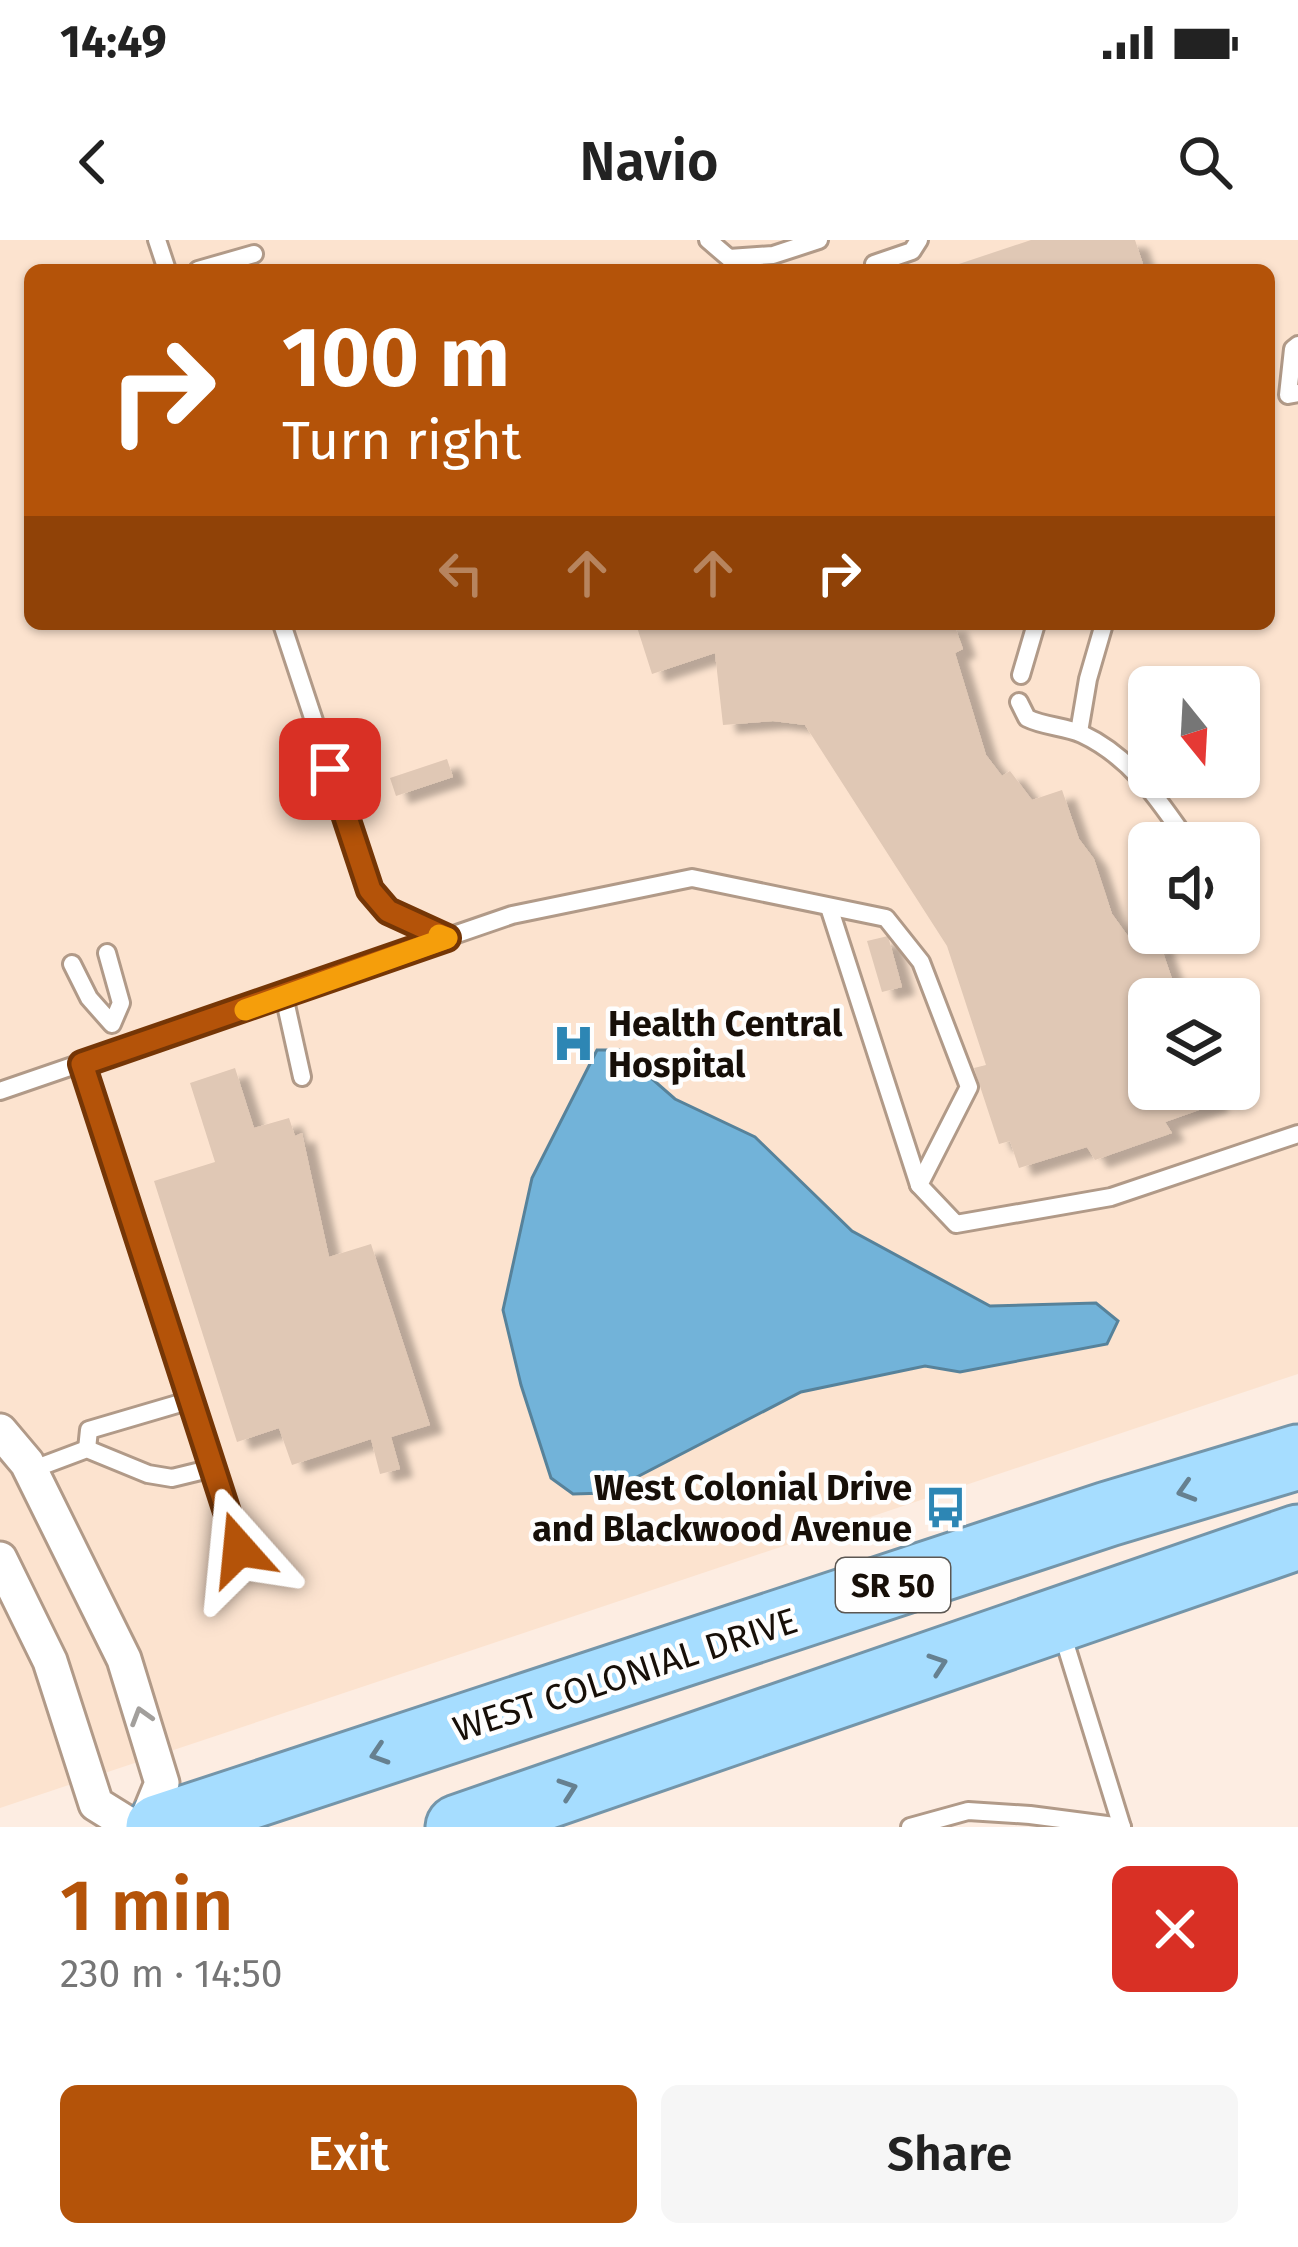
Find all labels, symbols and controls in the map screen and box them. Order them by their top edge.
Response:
text: 14:49 [60,15,167,69]
icon: back [60,129,126,195]
icon: search [1172,129,1238,195]
text: Navio [580,130,719,194]
text: 100 m [282,307,510,408]
icon: right [84,312,240,468]
text: Turn right [282,409,521,473]
icon: left [428,540,494,606]
icon: ahead [554,540,620,606]
icon: ahead [680,540,746,606]
icon: right [806,540,872,606]
north arrow [1128,666,1260,798]
map controls [1128,666,1260,1110]
pin [279,718,381,820]
icon: arrive [297,736,363,802]
button: sound [1128,822,1260,954]
button: layers [1128,978,1260,1110]
place label: Health Central Hospital [608,1002,843,1087]
hospital icon: Health Central Hospital [551,1021,597,1067]
place label: West Colonial Drive and Blackwood Avenue [532,1466,912,1551]
one-way arrow [1176,1477,1197,1502]
bus stop icon: West Colonial Drive and Blackwood Avenue [923,1485,969,1531]
position arrow [176,1486,302,1612]
road number: SR 50 [836,1558,950,1612]
street label: WEST COLONIAL DRIVE [448,1599,803,1751]
one-way arrow [926,1653,947,1678]
one-way arrow [131,1707,156,1728]
one-way arrow [369,1740,390,1765]
one-way arrow [557,1779,578,1804]
text: 1 min [60,1863,233,1949]
button: close [1112,1866,1238,1992]
text: 230 m · 14:50 [60,1951,283,1997]
button: Exit [60,2085,637,2223]
button: Share [661,2085,1238,2223]

